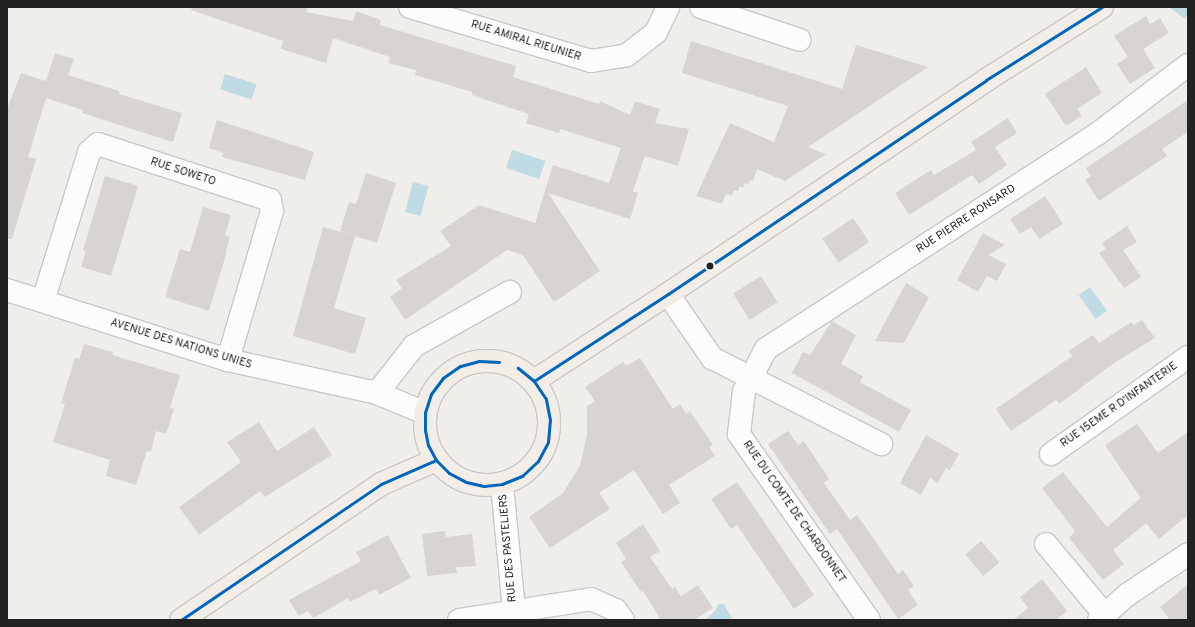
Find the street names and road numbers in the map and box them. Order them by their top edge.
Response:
street label: RUE AMIRAL RIEUNIER [469,18,583,64]
street label: RUE SOWETO [149,155,217,189]
street label: RUE PIERRE RONSARD [914,182,1018,256]
street label: AVENUE DES NATIONS UNIES [109,316,253,372]
street label: RUE 15EME R D'INFANTERIE [1058,360,1180,450]
street label: RUE DU COMTE DE CHARDONNET [740,438,848,586]
street label: RUE DES PASTELIERS [497,493,519,603]

